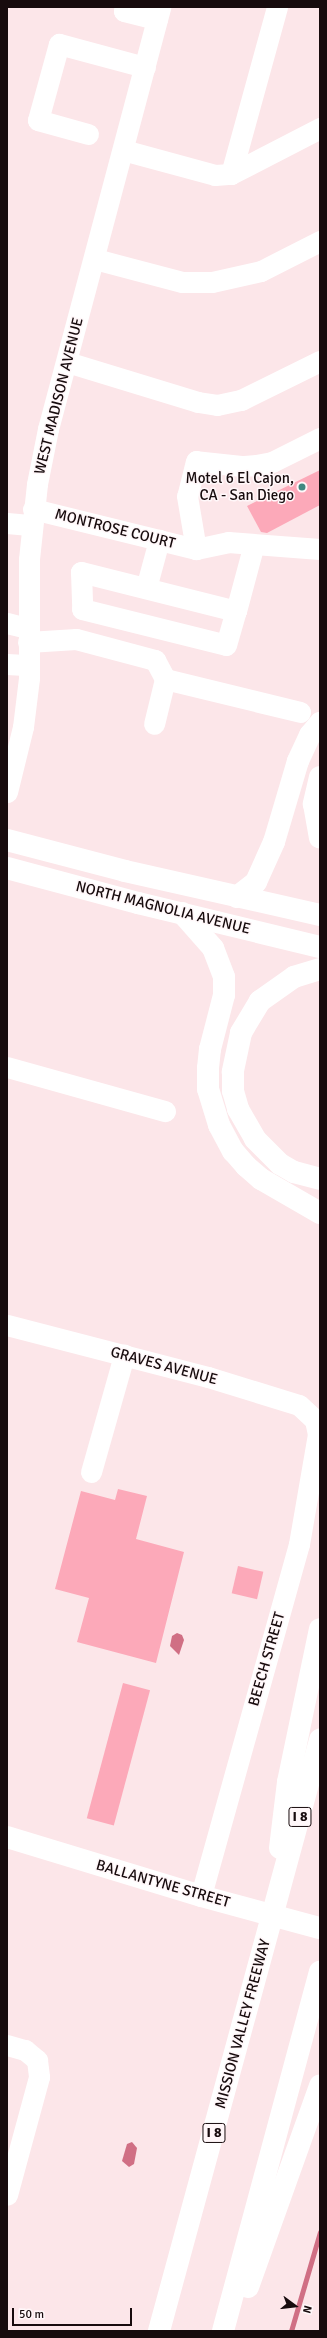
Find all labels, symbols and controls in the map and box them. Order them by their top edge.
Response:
street label: WEST MADISON AVENUE [31,316,87,476]
place label: Motel 6 El Cajon, CA - San Diego [186,469,294,504]
marker: Motel 6 El Cajon, CA - San Diego [297,482,307,492]
street label: MONTROSE COURT [53,505,177,553]
street label: NORTH MAGNOLIA AVENUE [74,878,252,938]
street label: GRAVES AVENUE [109,1343,219,1389]
street label: BEECH STREET [245,1610,289,1708]
road number: I 8 [288,1805,312,1829]
street label: BALLANTYNE STREET [94,1856,232,1912]
street label: MISSION VALLEY FREEWAY [212,1937,274,2111]
road number: I 8 [202,2121,226,2145]
north arrow [275,2286,315,2326]
scale bar [14,2300,134,2326]
text: N [300,2304,314,2315]
text: 50 m [19,2307,44,2322]

